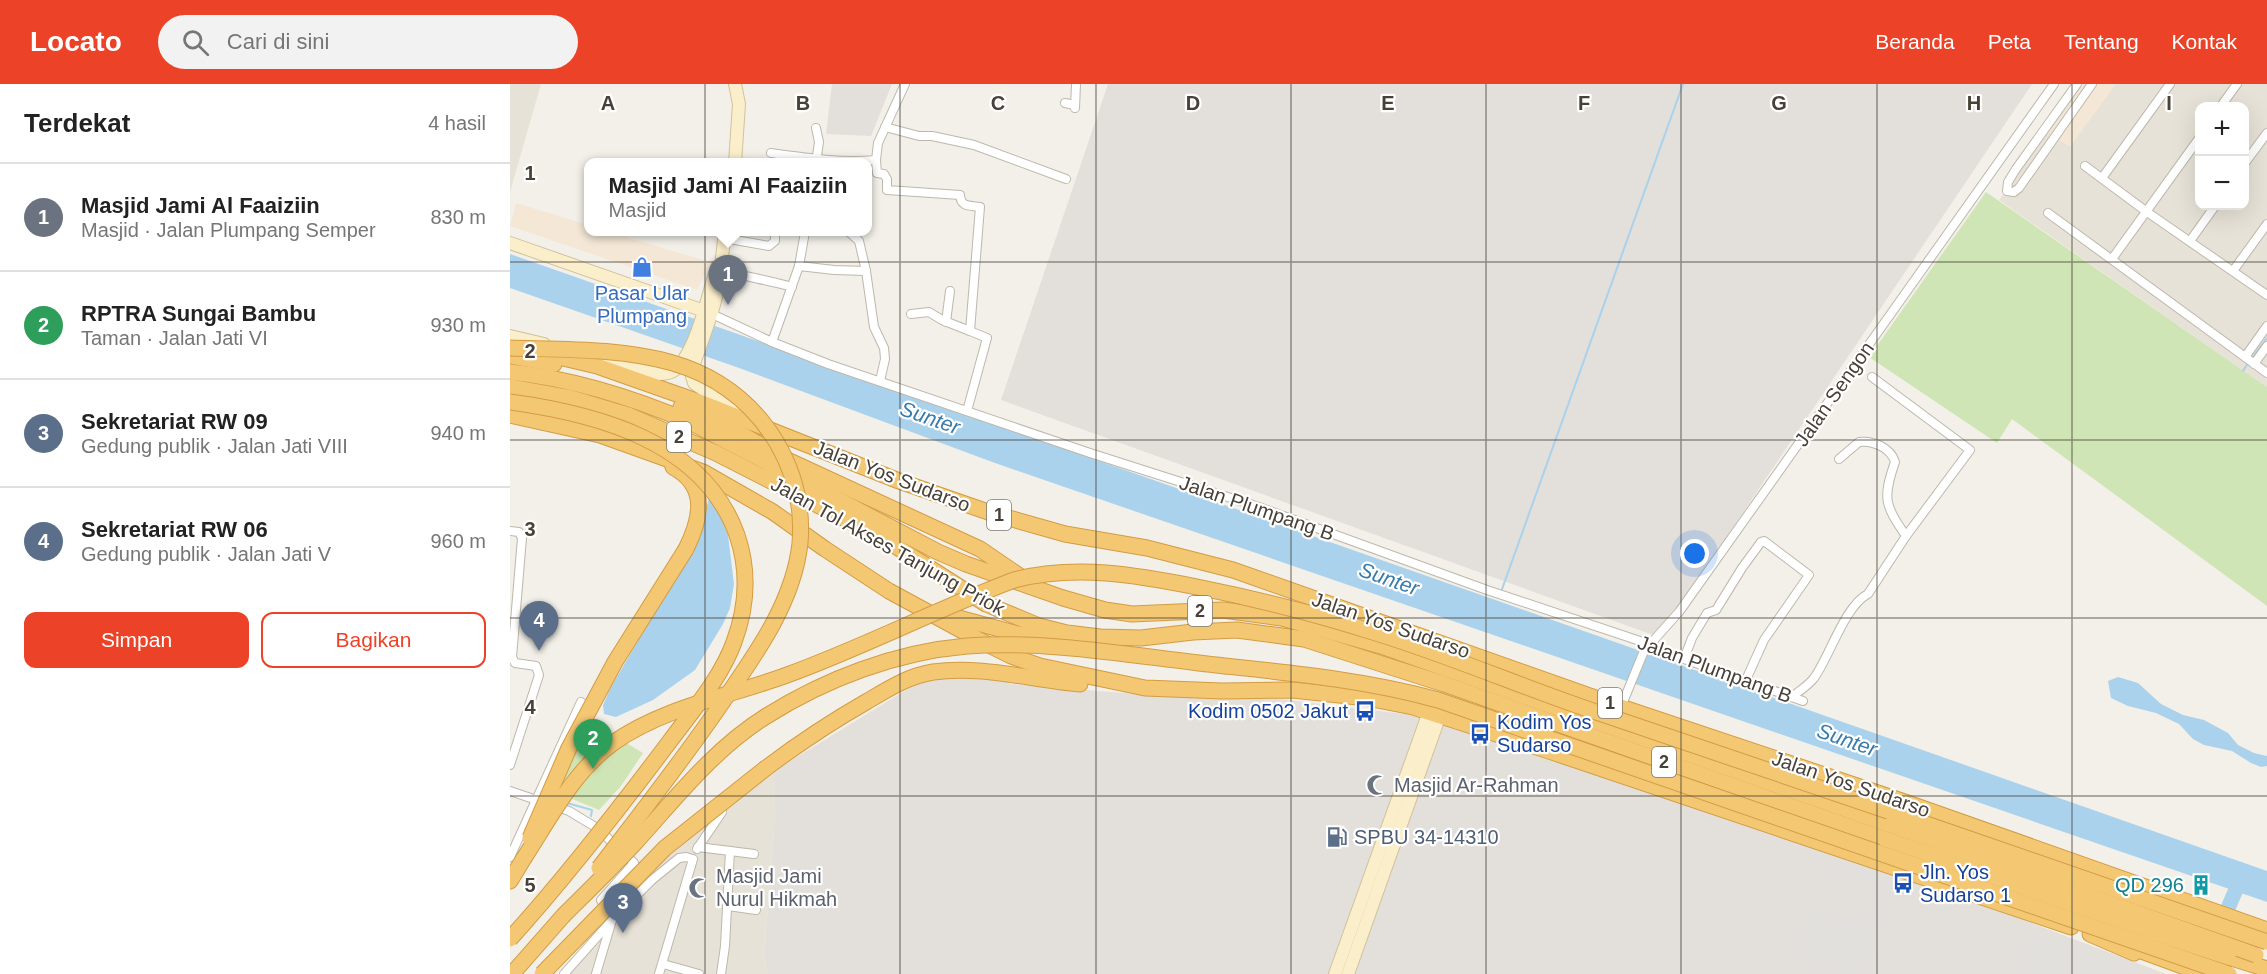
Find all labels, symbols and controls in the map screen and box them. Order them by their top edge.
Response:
search box [158,15,578,69]
text: Locato [30,26,122,57]
icon: search [179,26,212,59]
text: Cari di sini [227,29,329,54]
text: Beranda [1875,30,1955,53]
text: Peta [1988,30,2031,53]
text: Tentang [2064,30,2139,53]
text: Kontak [2172,30,2237,53]
text: A [601,92,615,114]
text: B [796,92,810,114]
text: C [991,92,1005,114]
text: D [1186,92,1200,114]
text: E [1381,92,1395,114]
text: F [1578,92,1590,114]
text: G [1771,92,1787,114]
text: H [1967,92,1981,114]
text: I [2166,92,2172,114]
map controls [2195,102,2249,210]
button: + [2195,102,2249,156]
text: Terdekat [24,108,130,138]
text: 4 hasil [428,112,486,134]
button: − [2195,156,2249,210]
popup [584,158,872,236]
text: 1 [524,162,536,184]
text: Masjid Jami Al Faaiziin [609,173,847,198]
text: Masjid Jami Al Faaiziin [81,193,320,218]
text: Masjid [609,199,666,221]
text: 1 [38,206,49,228]
text: 830 m [430,206,486,228]
text: Masjid · Jalan Plumpang Semper [81,219,376,241]
shop icon: Pasar Ular Plumpang [630,255,654,279]
pin: 1 [708,256,748,305]
place label: Pasar Ular Plumpang [595,282,690,327]
text: RPTRA Sungai Bambu [81,301,316,326]
text: 2 [38,314,49,336]
text: 930 m [430,314,486,336]
text: Taman · Jalan Jati VI [81,327,268,349]
street label: Jalan Sengon [1790,338,1878,450]
text: 2 [524,340,536,362]
water label: Sunter [897,397,964,439]
text: Sekretariat RW 09 [81,409,268,434]
text: 3 [38,422,49,444]
text: 940 m [430,422,486,444]
road number: 2 [667,422,691,452]
text: Gedung publik · Jalan Jati VIII [81,435,348,457]
street label: Jalan Yos Sudarso [811,436,973,516]
street label: Jalan Plumpang B [1177,471,1337,545]
street label: Jalan Tol Akses Tanjung Priok [767,472,1010,620]
road number: 1 [987,500,1011,530]
text: Sekretariat RW 06 [81,517,268,542]
text: 3 [524,518,536,540]
text: 4 [38,530,49,552]
text: 960 m [430,530,486,552]
your location [1680,539,1709,568]
text: Gedung publik · Jalan Jati V [81,543,331,565]
water label: Sunter [1356,558,1423,600]
street label: Jalan Yos Sudarso [1309,588,1473,662]
road number: 2 [1188,596,1212,626]
pin: 4 [519,602,558,651]
button: Simpan [24,612,249,668]
button: Bagikan [261,612,486,668]
street label: Jalan Plumpang B [1635,631,1795,707]
road number: 1 [1598,688,1622,718]
text: 4 [524,696,536,718]
bus stop icon: Kodim 0502 Jakut [1353,699,1377,723]
place label: Kodim 0502 Jakut [1188,700,1348,722]
place label: Kodim Yos Sudarso [1497,711,1592,756]
water label: Sunter [1814,719,1881,761]
pin: 2 [574,720,613,769]
bus stop icon: Kodim Yos Sudarso [1468,722,1492,746]
road number: 2 [1652,747,1676,777]
street label: Jalan Yos Sudarso [1769,747,1933,821]
mosque icon: Masjid Ar-Rahman [1365,773,1389,797]
place label: Masjid Ar-Rahman [1394,774,1559,796]
fuel station icon: SPBU 34-14310 [1325,825,1349,849]
place label: SPBU 34-14310 [1354,826,1499,848]
place label: Jln. Yos Sudarso 1 [1920,861,2011,906]
place label: Masjid Jami Nurul Hikmah [716,865,837,910]
bus stop icon: Jln. Yos Sudarso 1 [1891,871,1915,895]
building icon: QD 296 [2189,873,2213,897]
text: 5 [524,874,536,896]
place label: QD 296 [2115,874,2184,896]
mosque icon: Masjid Jami Nurul Hikmah [687,876,711,900]
pin: 3 [604,884,642,933]

